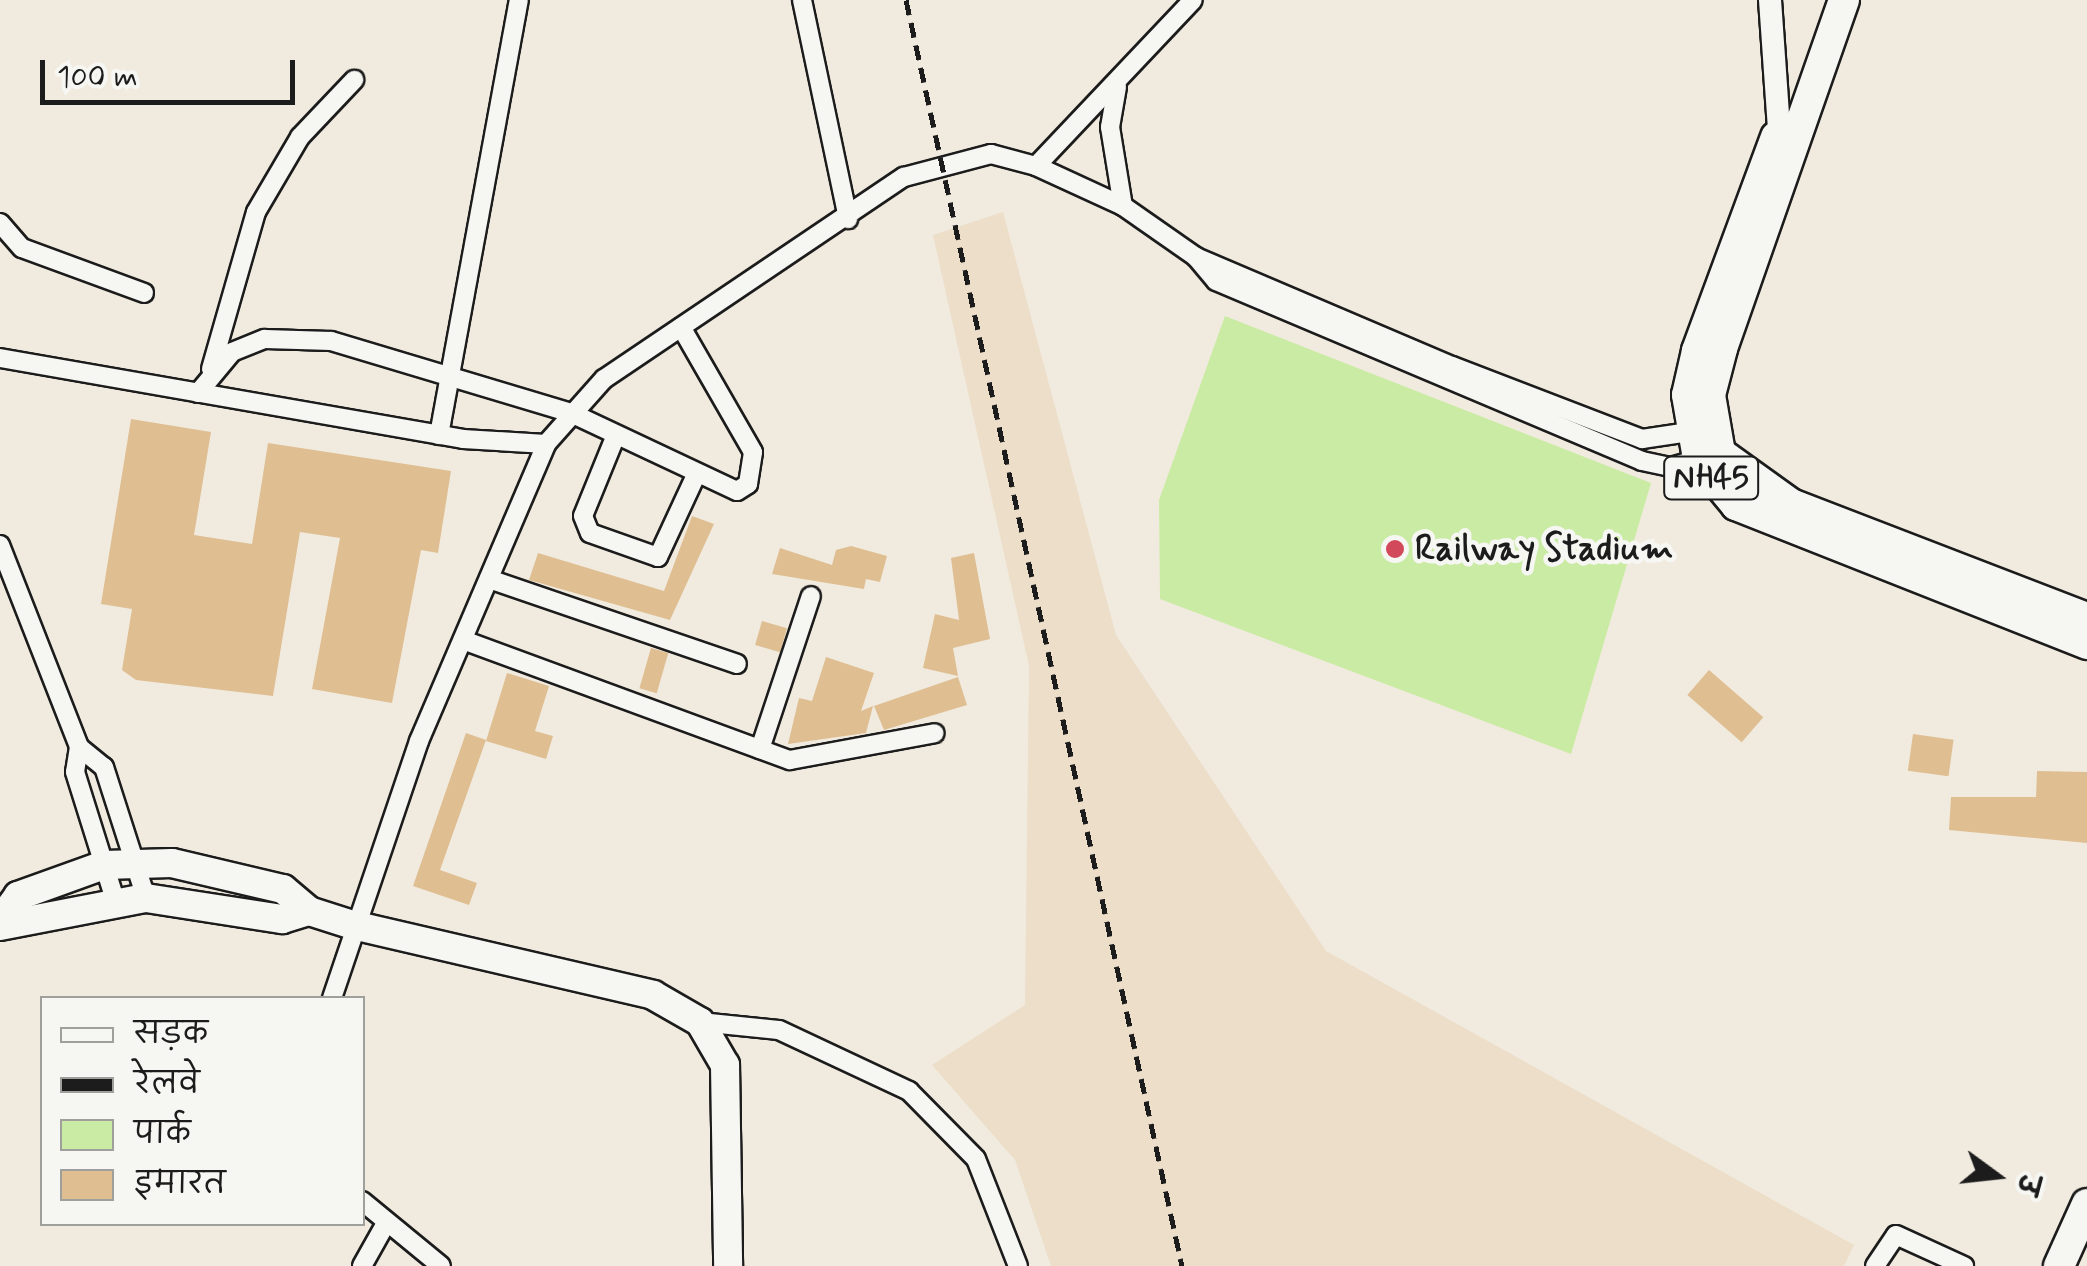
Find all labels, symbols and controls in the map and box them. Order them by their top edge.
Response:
scale bar [45,40,300,102]
text: 100 m [57,58,138,97]
road number: NH45 [1661,451,1761,505]
place label: Railway Stadium [1415,528,1668,570]
marker: Railway Stadium [1384,538,1406,560]
legend [40,996,365,1226]
text: सड़क [134,1015,208,1054]
text: रेलवे [134,1065,200,1104]
text: पार्क [134,1115,191,1154]
north arrow [1947,1126,2047,1226]
text: इमारत [134,1165,226,1204]
text: उ [2006,1170,2047,1198]

